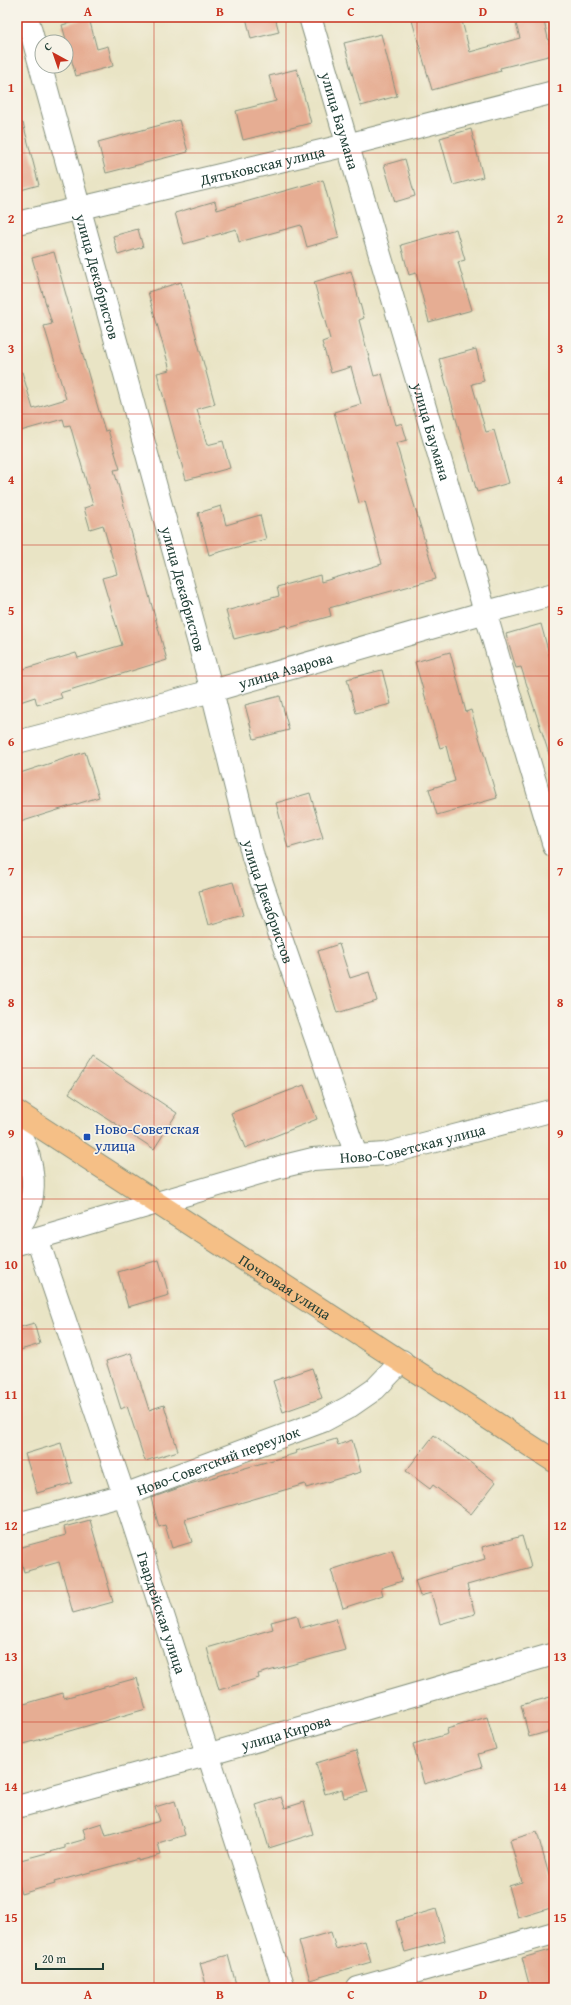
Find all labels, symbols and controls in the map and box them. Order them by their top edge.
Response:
text: A [84,2,93,21]
text: B [216,2,224,21]
text: C [347,2,355,21]
text: D [479,2,487,21]
north arrow [34,34,74,74]
text: С [40,38,55,54]
street label: улица Баумана [316,68,365,173]
text: 1 [8,78,14,97]
text: 1 [557,78,563,97]
street label: Дятьковская улица [197,140,328,190]
text: 2 [8,209,15,228]
text: 2 [557,209,564,228]
street label: улица Декабристов [71,210,125,341]
text: 3 [8,339,14,358]
text: 3 [557,339,563,358]
street label: улица Баумана [407,379,457,484]
text: 4 [8,470,15,489]
text: 4 [557,470,564,489]
street label: улица Декабристов [156,523,211,654]
text: 5 [8,601,15,620]
text: 5 [557,601,564,620]
street label: улица Азарова [235,646,336,694]
text: 6 [8,732,15,751]
text: 6 [557,732,564,751]
street label: улица Декабристов [238,837,299,966]
text: 7 [8,862,15,881]
text: 7 [557,862,564,881]
text: 8 [8,993,15,1012]
text: 8 [557,993,564,1012]
place label: Ново-Советская улица [94,1118,200,1156]
street label: Ново-Советская улица [339,1118,488,1168]
text: 9 [8,1124,15,1143]
text: 9 [557,1124,564,1143]
marker: Ново-Советская улица [82,1132,92,1142]
street label: Почтовая улица [235,1249,336,1325]
text: 10 [4,1255,18,1274]
text: 10 [553,1255,567,1274]
text: 11 [4,1385,18,1404]
text: 11 [553,1385,567,1404]
street label: Ново-Советский переулок [133,1420,303,1500]
text: 12 [4,1516,18,1535]
text: 12 [553,1516,567,1535]
street label: Гвардейская улица [133,1549,192,1677]
text: 13 [4,1647,18,1666]
text: 13 [553,1647,567,1666]
street label: улица Кирова [238,1709,334,1755]
text: 14 [4,1777,18,1796]
text: 14 [553,1777,567,1796]
text: 15 [4,1908,18,1927]
text: 15 [553,1908,567,1927]
scale bar [36,1945,103,1971]
text: 20 m [42,1950,66,1967]
text: A [84,1985,93,2004]
text: B [216,1985,224,2004]
text: C [347,1985,355,2004]
text: D [479,1985,487,2004]

